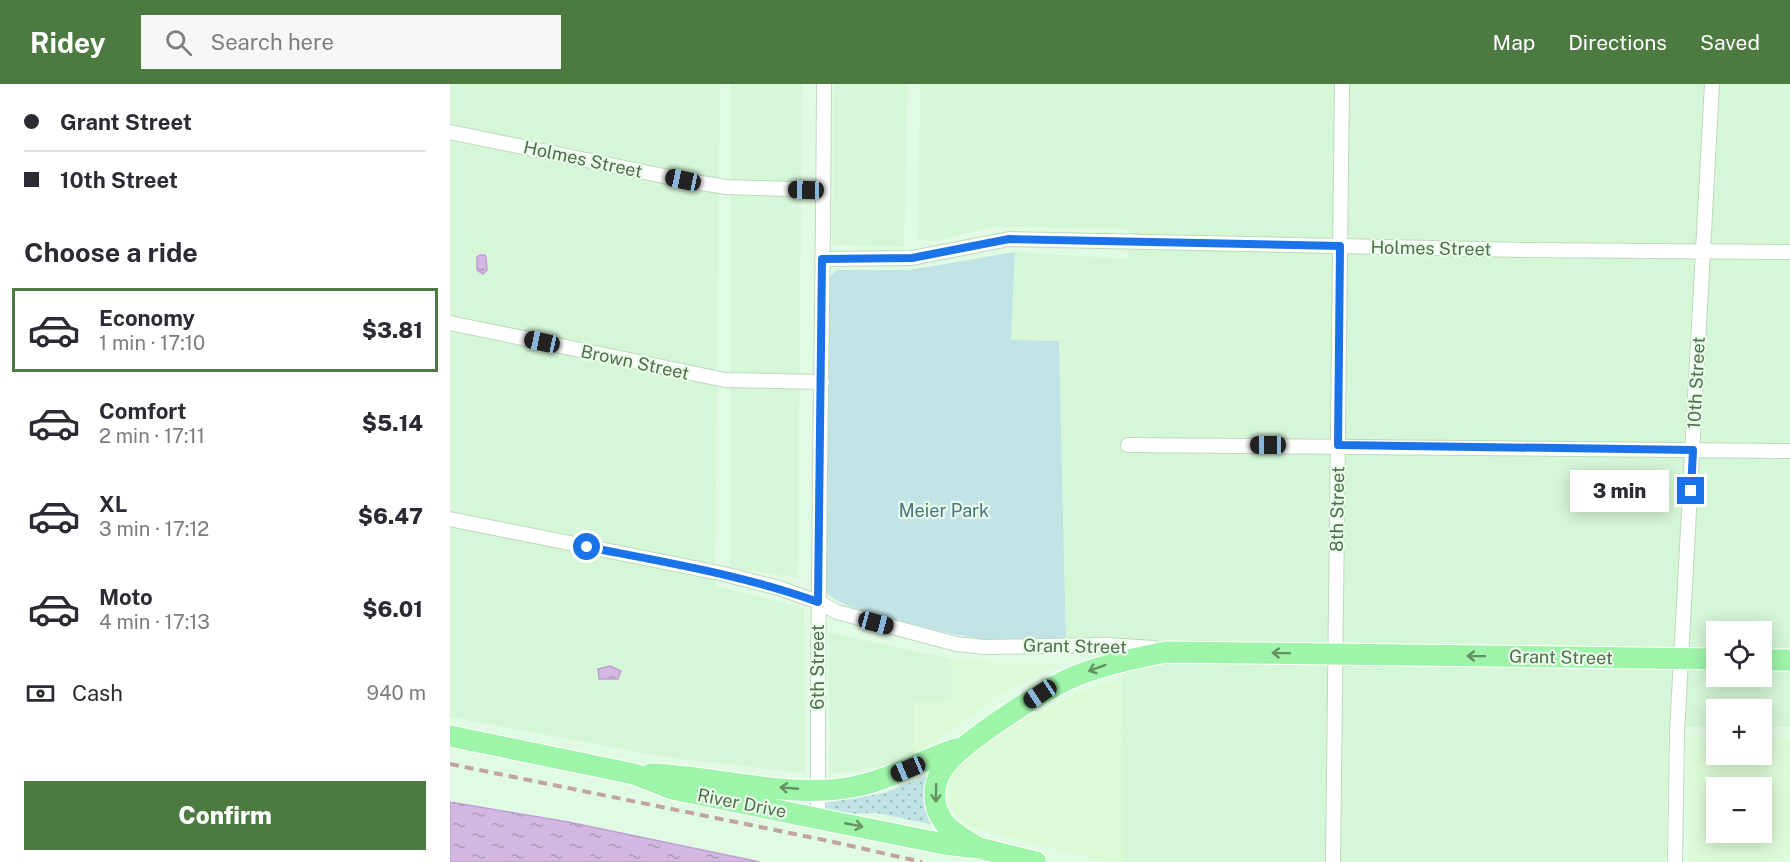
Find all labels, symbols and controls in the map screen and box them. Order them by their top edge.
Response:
search box [141,15,561,69]
text: Ridey [30,26,105,59]
icon: search [162,26,195,59]
text: Search here [210,29,334,55]
text: Map [1493,30,1535,55]
text: Directions [1568,30,1667,55]
text: Saved [1700,30,1760,55]
text: Grant Street [60,109,192,135]
street label: Holmes Street [522,136,644,182]
text: 10th Street [60,167,178,193]
car [664,167,702,193]
car [788,181,824,199]
text: Choose a ride [24,236,198,268]
street label: Holmes Street [1370,236,1492,260]
icon: car [27,303,81,357]
text: Economy [99,305,195,331]
text: $3.81 [362,317,423,343]
car [523,329,561,355]
text: 1 min · 17:10 [99,331,205,355]
street label: 10th Street [1683,336,1709,430]
street label: Brown Street [579,340,691,384]
icon: car [27,396,81,450]
text: Comfort [99,398,186,424]
text: $5.14 [362,410,423,436]
text: 2 min · 17:11 [99,424,205,448]
car [1250,436,1286,454]
street label: 8th Street [1326,466,1348,552]
callout: 3 min [1571,470,1670,512]
route end [1677,477,1704,504]
text: 3 min [1593,479,1646,503]
icon: car [27,489,81,543]
text: XL [99,491,127,517]
park label: Meier Park [899,500,989,521]
text: $6.47 [358,503,423,529]
text: 3 min · 17:12 [99,517,209,541]
route start [573,533,600,560]
icon: car [27,582,81,636]
text: Moto [99,584,153,610]
text: $6.01 [362,596,423,622]
text: 4 min · 17:13 [99,610,210,634]
car [856,610,896,636]
map controls [1706,621,1772,843]
button: locate [1706,621,1772,687]
street label: 6th Street [807,624,828,710]
street label: Grant Street [1023,635,1127,657]
street label: Grant Street [1509,646,1613,668]
one-way arrow [1272,647,1292,659]
one-way arrow [1467,650,1487,662]
one-way arrow [1088,664,1107,675]
car [1020,676,1060,712]
icon: cash [24,677,57,710]
text: Cash [72,680,123,706]
text: 940 m [367,681,426,705]
button: + [1706,699,1772,765]
car [888,754,928,784]
button: − [1706,777,1772,843]
button: Confirm [24,781,426,850]
one-way arrow [779,783,799,794]
one-way arrow [930,783,942,802]
street label: River Drive [696,784,788,822]
one-way arrow [844,820,863,831]

